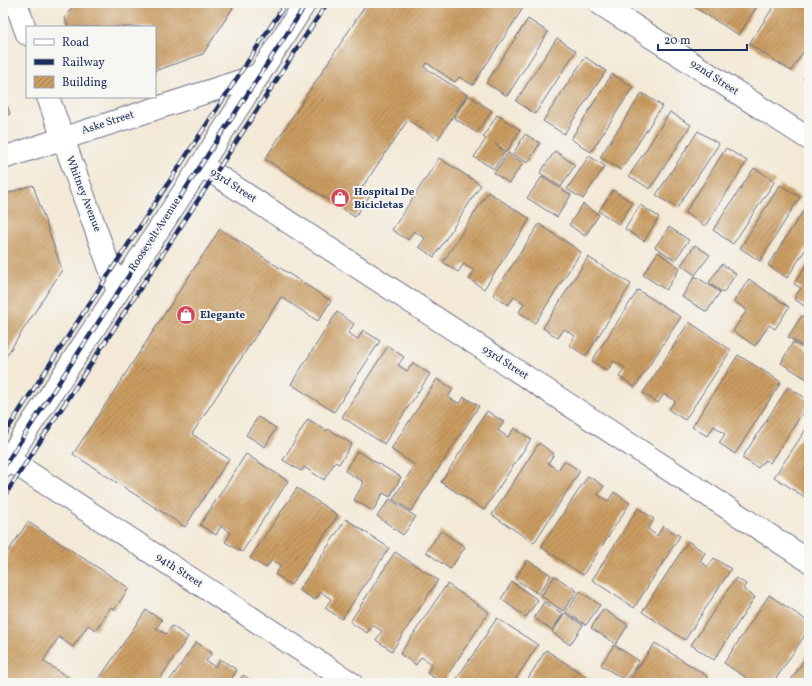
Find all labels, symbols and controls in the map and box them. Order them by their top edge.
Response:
legend [26,26,156,98]
scale bar [658,26,747,52]
text: 20 m [664,33,691,49]
text: Road [62,35,89,51]
text: Railway [62,55,105,71]
street label: 92nd Street [687,57,741,99]
text: Building [62,75,107,91]
street label: Aske Street [80,107,136,139]
street label: Whitney Avenue [62,154,104,234]
street label: 93rd Street [207,165,259,207]
place label: Hospital De Bicicletas [354,185,415,213]
shop icon: Hospital De Bicicletas [329,187,351,209]
street label: Roosevelt Avenue [126,195,184,275]
shop icon: Elegante [175,304,197,326]
place label: Elegante [200,308,246,323]
street label: 93rd Street [479,342,531,384]
street label: 94th Street [153,550,206,592]

